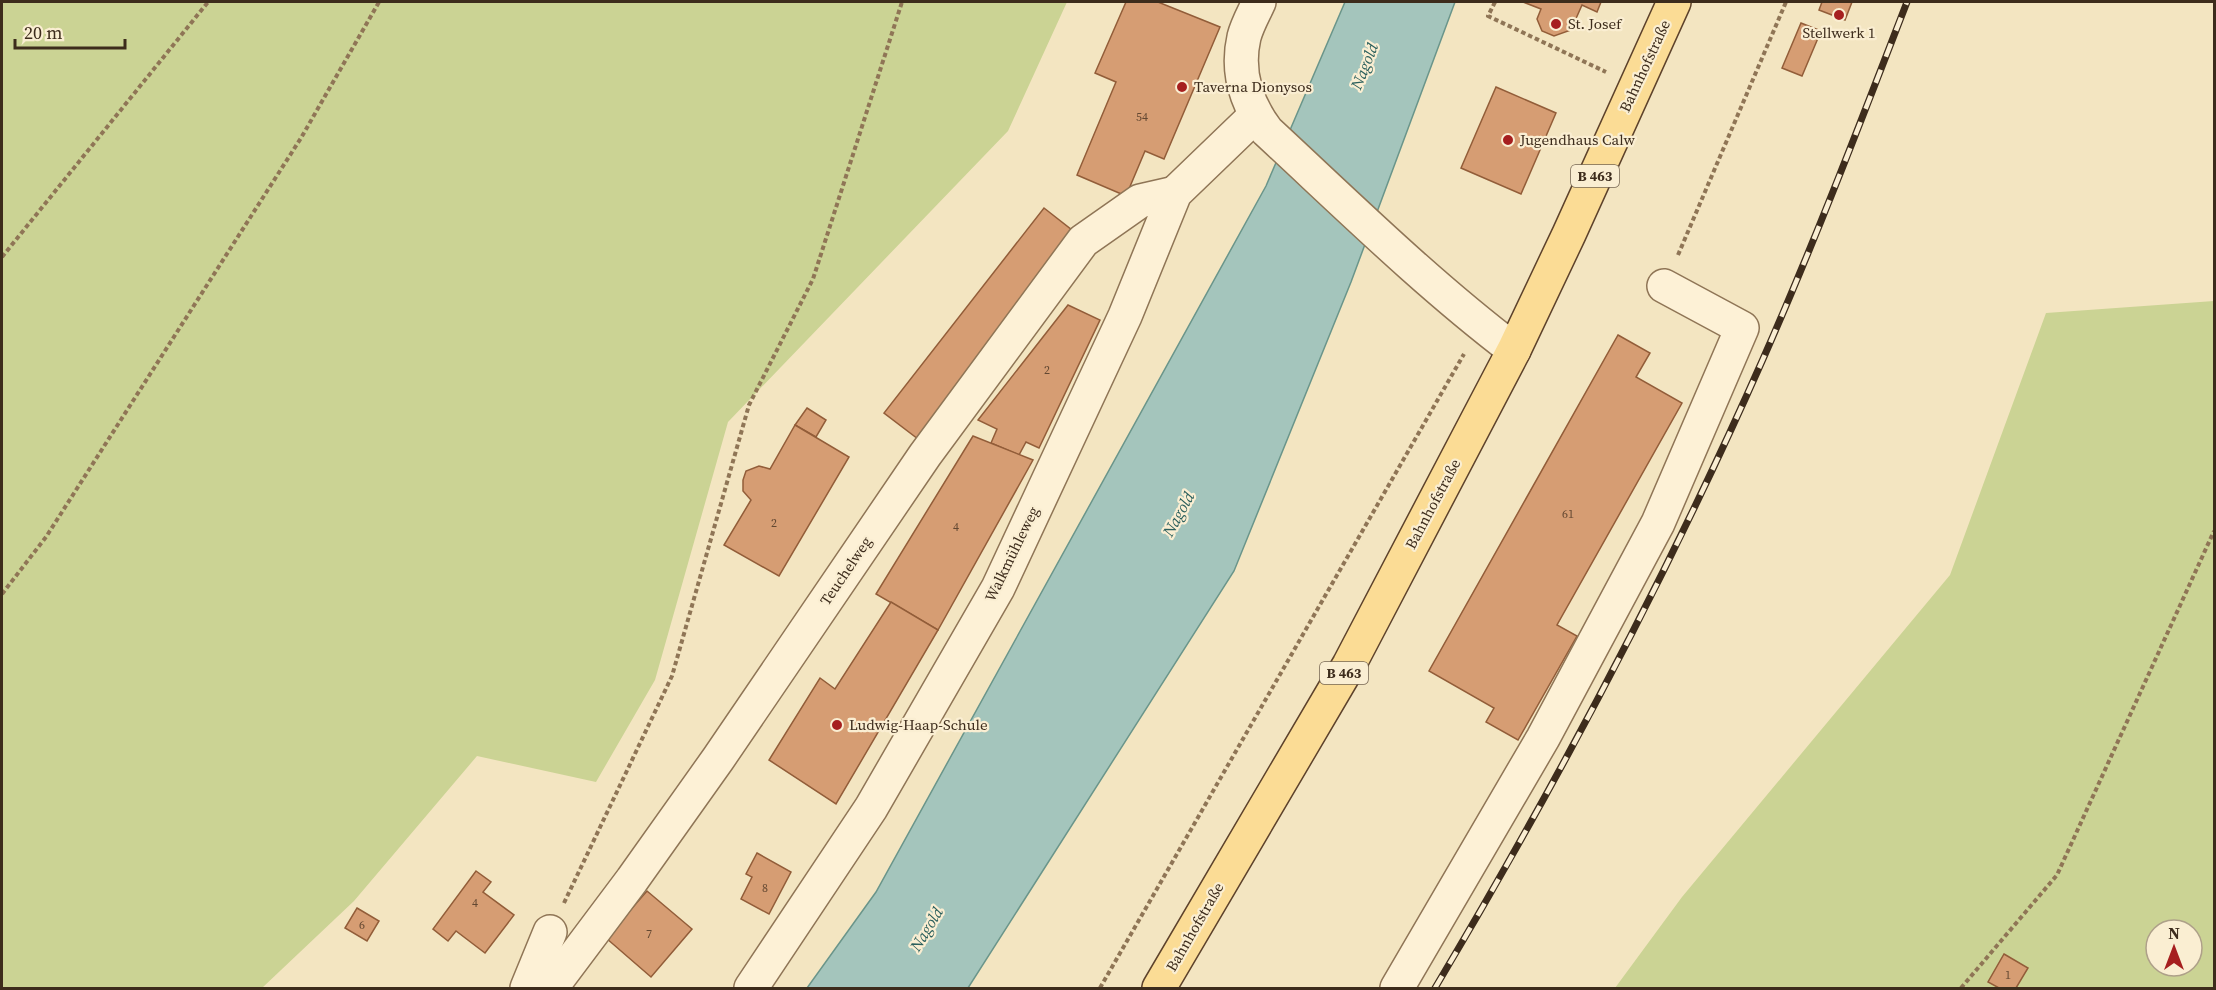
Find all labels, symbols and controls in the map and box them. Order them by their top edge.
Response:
marker: Stellwerk 1 [1832,8,1846,22]
scale bar [15,12,124,50]
place label: St. Josef [1568,13,1623,34]
street label: Bahnhofstraße [1614,16,1675,115]
marker: St. Josef [1549,17,1563,31]
text: 20 m [24,20,62,45]
place label: Stellwerk 1 [1803,22,1875,43]
water label: Nagold [1344,39,1383,93]
place label: Taverna Dionysos [1194,76,1312,97]
marker: Taverna Dionysos [1175,80,1189,94]
house number: 54 [1136,109,1148,125]
place label: Jugendhaus Calw [1519,129,1635,150]
marker: Jugendhaus Calw [1501,133,1515,147]
road number: B 463 [1571,165,1619,187]
house number: 2 [1044,362,1050,378]
street label: Bahnhofstraße [1400,455,1465,553]
water label: Nagold [1156,487,1199,541]
street label: Walkmühleweg [979,502,1044,605]
house number: 61 [1562,506,1574,522]
house number: 2 [771,515,777,531]
house number: 4 [953,519,959,535]
street label: Teuchelweg [815,532,876,609]
road number: B 463 [1320,662,1368,684]
place label: Ludwig-Haap-Schule [849,714,988,735]
marker: Ludwig-Haap-Schule [830,718,844,732]
street label: Bahnhofstraße [1161,878,1229,975]
house number: 8 [762,880,768,896]
house number: 4 [472,895,478,911]
water label: Nagold [904,902,948,956]
house number: 6 [359,917,365,933]
north arrow [2144,918,2204,978]
text: N [2168,922,2180,944]
house number: 7 [646,926,652,942]
house number: 1 [2005,967,2011,983]

